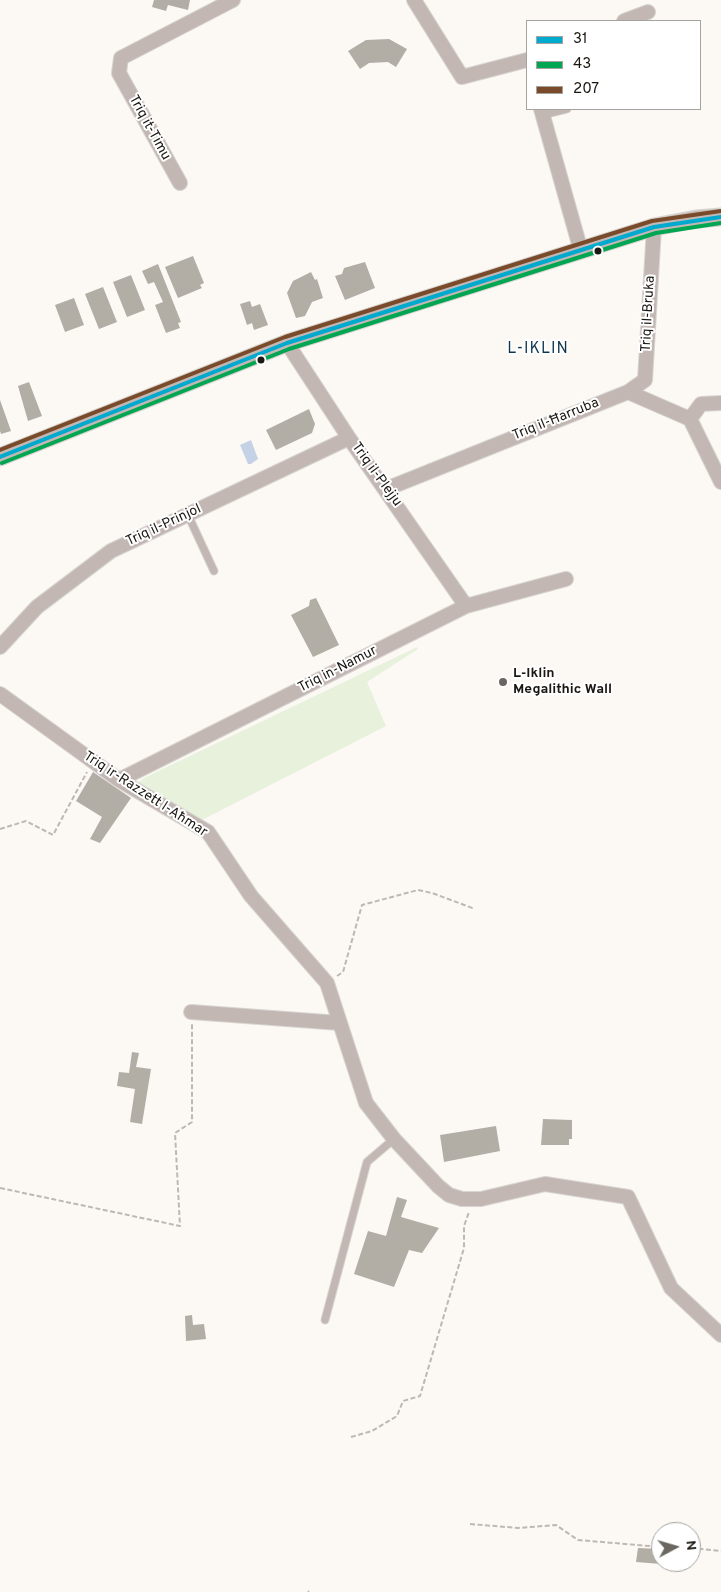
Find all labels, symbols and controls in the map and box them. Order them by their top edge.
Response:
legend [526,20,701,110]
text: 31 [573,30,588,49]
text: 43 [573,55,591,74]
text: 207 [573,80,599,99]
street label: Triq it-Timu [124,93,174,163]
unlabelled marker [593,246,603,256]
street label: Triq il-Bruka [639,275,659,353]
district label: L-IKLIN [506,340,570,360]
unlabelled marker [256,355,266,365]
street label: Triq il-Ħarruba [510,395,602,445]
street label: Triq il-Plejju [347,440,405,510]
street label: Triq il-Prinjol [124,501,204,551]
street label: Triq in-Namur [296,643,380,697]
place label: L-Iklin Megalithic Wall [513,666,612,699]
marker: L-Iklin Megalithic Wall [497,676,509,688]
street label: Triq ir-Razzett l-Aħmar [80,749,210,841]
north arrow [651,1522,701,1572]
text: N [681,1540,699,1551]

